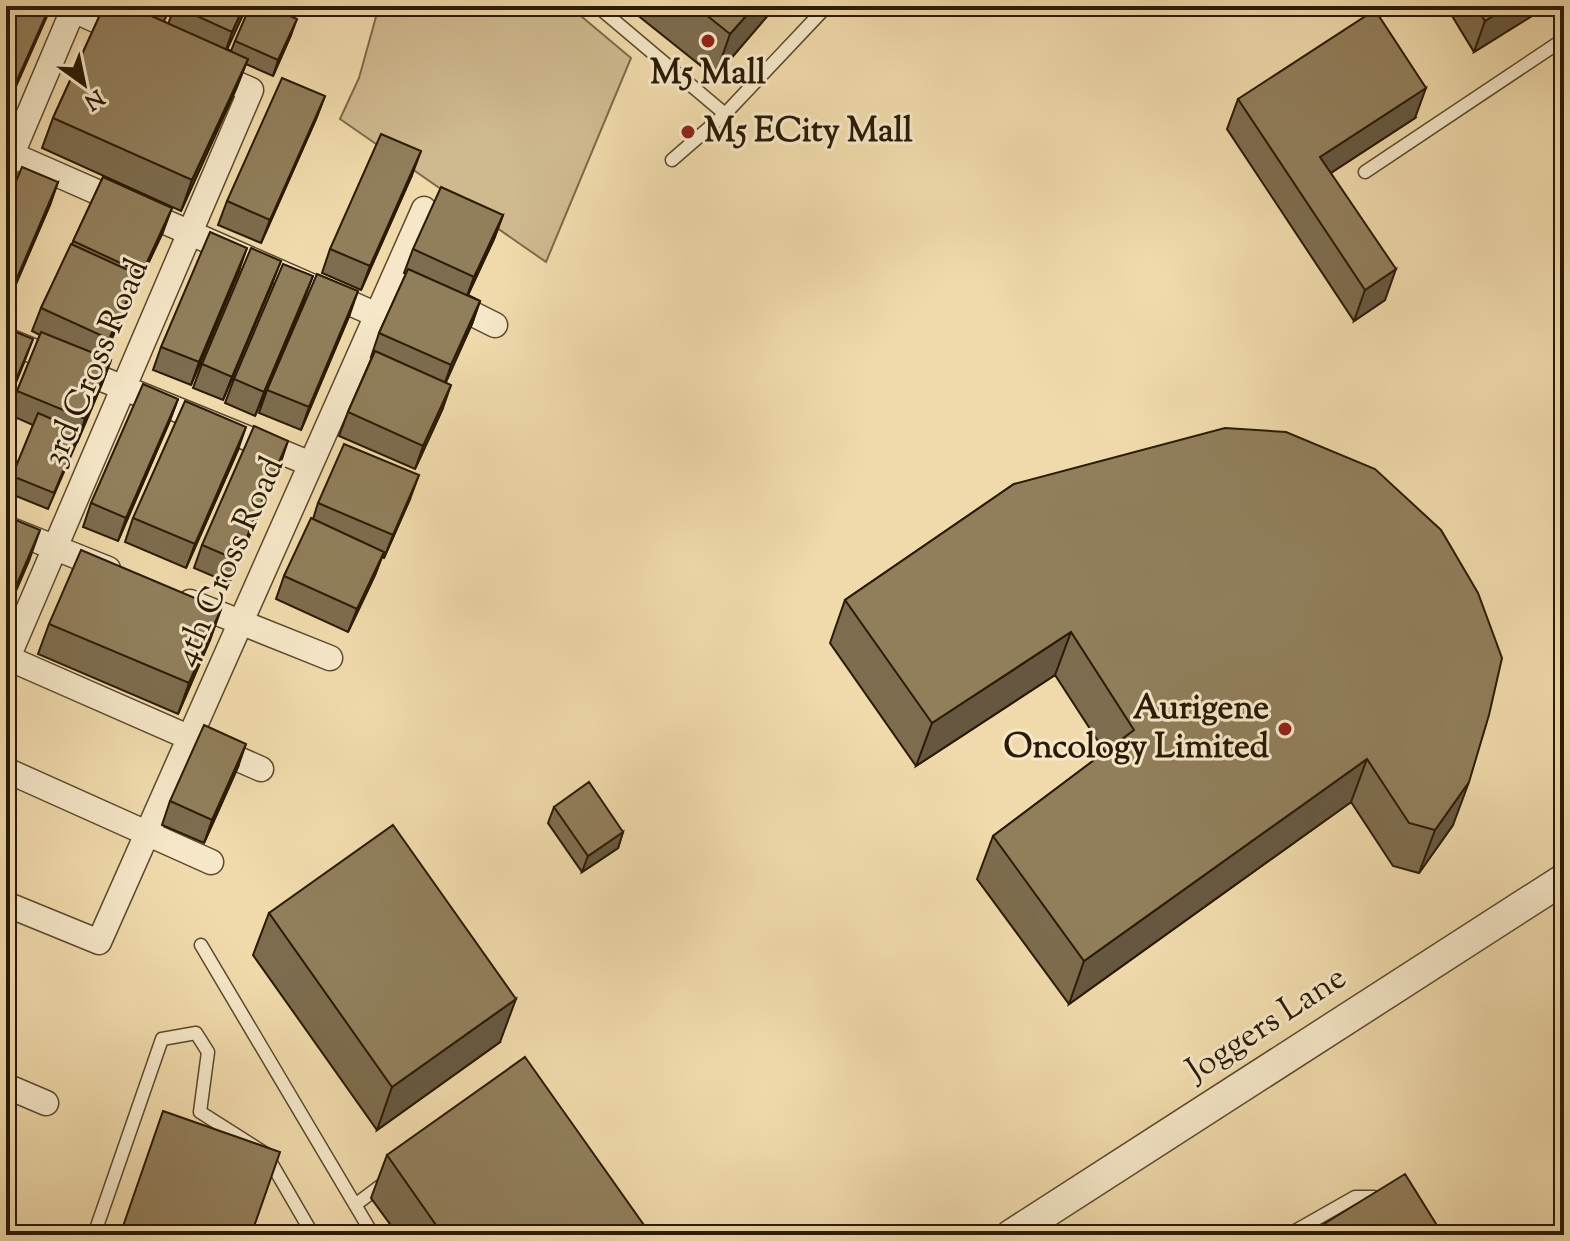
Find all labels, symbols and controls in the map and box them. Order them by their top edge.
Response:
marker: M5 Mall [699,32,717,50]
north arrow [44,44,124,124]
place label: M5 Mall [650,50,767,99]
text: N [77,80,109,117]
place label: M5 ECity Mall [704,108,913,157]
marker: M5 ECity Mall [679,123,697,141]
street label: 3rd Cross Road [31,252,163,474]
street label: 4th Cross Road [162,450,298,674]
place label: Aurigene Oncology Limited [1003,685,1270,773]
marker: Aurigene Oncology Limited [1276,720,1294,738]
street label: Joggers Lane [1176,955,1357,1096]

